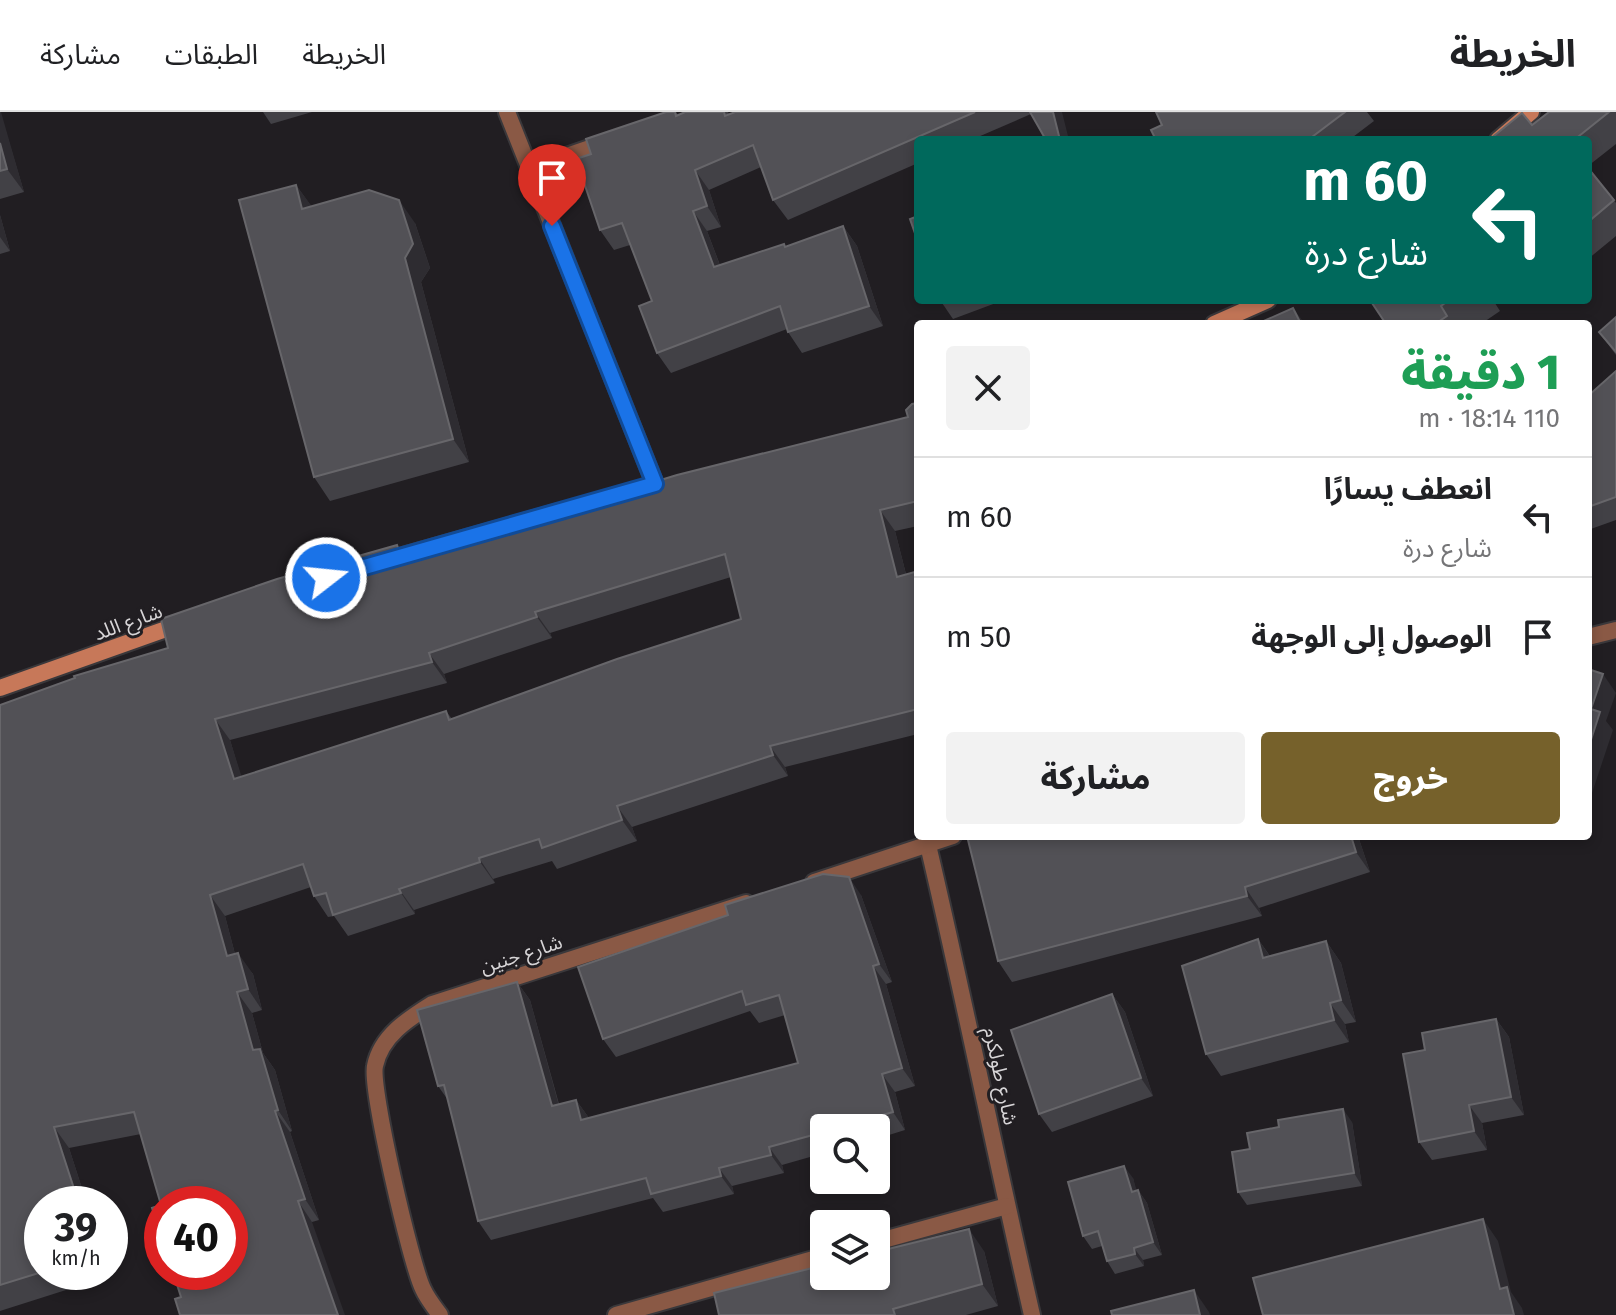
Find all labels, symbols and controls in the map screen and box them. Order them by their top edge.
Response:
text: الخريطة [1450,31,1576,77]
text: مشاركة [40,38,121,71]
text: الطبقات [165,38,258,71]
text: الخريطة [302,38,386,71]
pin [518,144,586,226]
text: 60 m [1303,148,1428,215]
icon: arrive [530,156,574,200]
icon: left [1456,168,1560,272]
text: شارع درة [1305,231,1428,275]
text: 1 دقيقة [1401,344,1560,402]
button: close [946,346,1030,430]
text: 110 m · 18:14 [1418,403,1560,434]
text: انعطف يسارًا [1324,471,1492,507]
icon: left [1516,495,1560,539]
text: 60 m [946,499,1012,535]
text: شارع درة [1403,533,1492,564]
position arrow [284,536,368,620]
street label: شارع اللد [91,599,166,648]
icon: arrive [1516,615,1560,659]
text: 50 m [946,619,1011,655]
text: الوصول إلى الوجهة [1251,619,1492,655]
button: مشاركة [946,732,1245,824]
button: خروج [1261,732,1560,824]
street label: شارع جنين [477,929,566,981]
street label: شارع طولكرم [976,1025,1023,1128]
map controls [810,1114,890,1290]
button: search [810,1114,890,1194]
speed limit sign: 40 [144,1186,248,1290]
text: 39 [55,1204,97,1252]
button: layers [810,1210,890,1290]
text: km/h [51,1246,101,1270]

